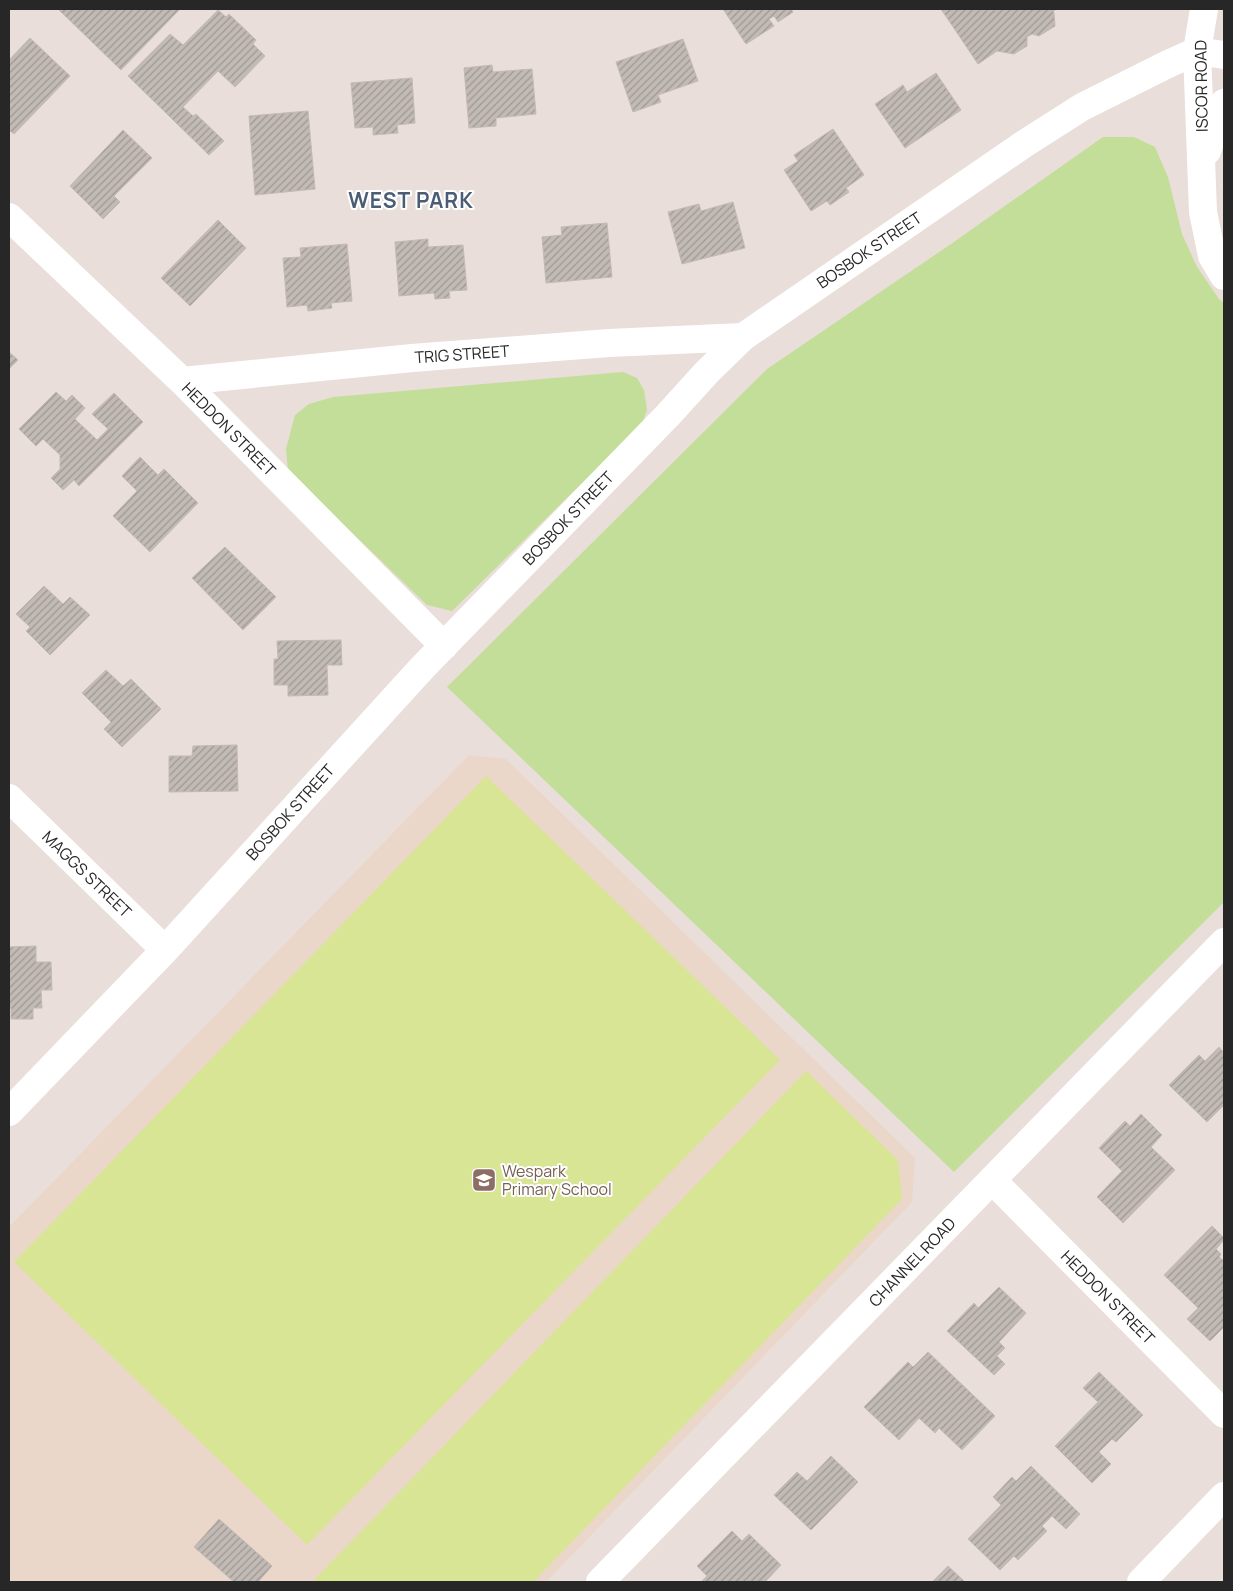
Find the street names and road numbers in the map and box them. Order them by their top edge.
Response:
street label: ISCOR ROAD [1189,39,1213,132]
street label: BOSBOK STREET [812,206,926,293]
street label: TRIG STREET [414,340,511,368]
street label: HEDDON STREET [177,377,281,481]
street label: BOSBOK STREET [518,466,619,570]
street label: BOSBOK STREET [241,759,339,865]
street label: MAGGS STREET [38,826,137,923]
street label: CHANNEL ROAD [864,1212,960,1311]
street label: HEDDON STREET [1056,1245,1160,1349]

